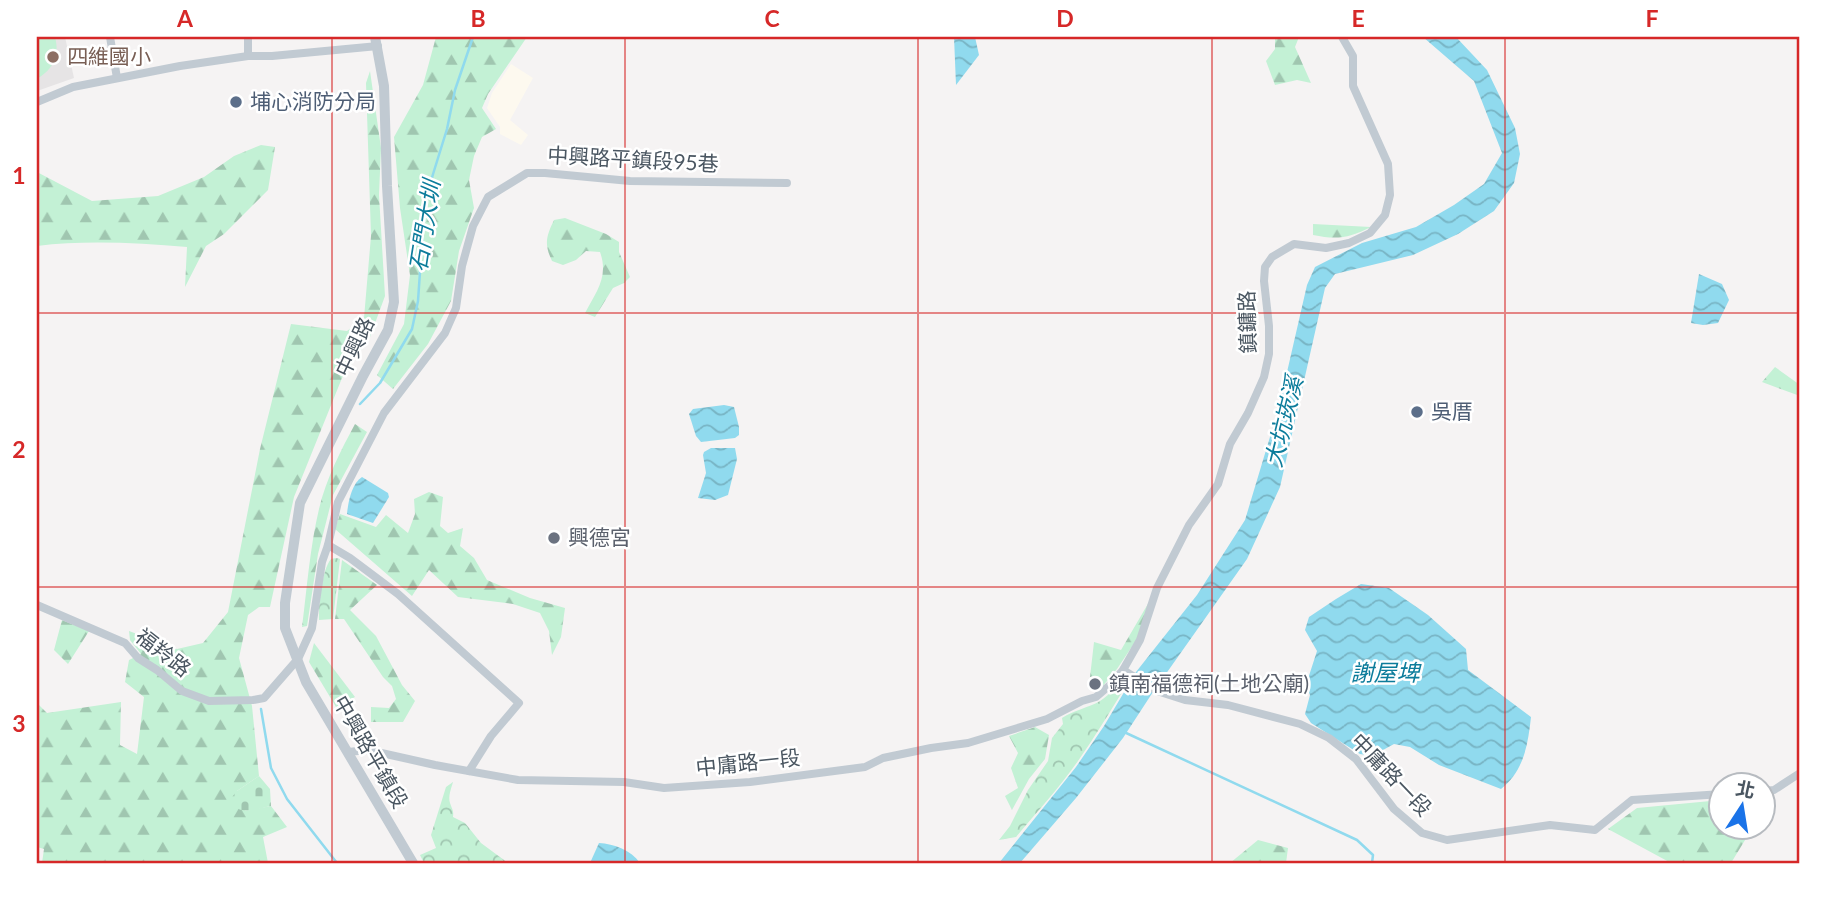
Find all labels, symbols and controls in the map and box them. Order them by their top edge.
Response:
text: A [176,4,194,32]
text: B [470,4,486,32]
text: C [764,4,780,32]
text: D [1056,4,1074,32]
text: E [1351,4,1365,32]
text: F [1645,4,1659,32]
place label: 四維國小 [67,43,151,68]
marker: 四維國小 [45,49,61,65]
place label: 埔心消防分局 [250,88,376,113]
marker: 埔心消防分局 [228,94,244,110]
street label: 中興路平鎮段95巷 [547,142,719,175]
text: 1 [12,161,26,189]
water label: 石門大圳 [403,175,446,273]
street label: 鎮鏞路 [1233,290,1260,354]
street label: 中興路 [329,313,378,380]
water label: 大坑崁溪 [1258,371,1308,470]
place label: 吳厝 [1431,398,1473,423]
marker: 吳厝 [1409,404,1425,420]
text: 2 [12,435,26,463]
place label: 興德宮 [568,524,631,549]
marker: 興德宮 [546,530,562,546]
street label: 福羚路 [131,623,196,681]
water label: 謝屋埤 [1351,658,1423,686]
place label: 鎮南福德祠(土地公廟) [1109,670,1309,695]
marker: 鎮南福德祠(土地公廟) [1087,676,1103,692]
street label: 中興路平鎮段 [329,690,414,812]
text: 3 [12,709,26,737]
street label: 中庸路一段 [1347,728,1438,820]
street label: 中庸路一段 [694,744,801,779]
north arrow [1708,771,1778,841]
text: 北 [1734,776,1757,802]

